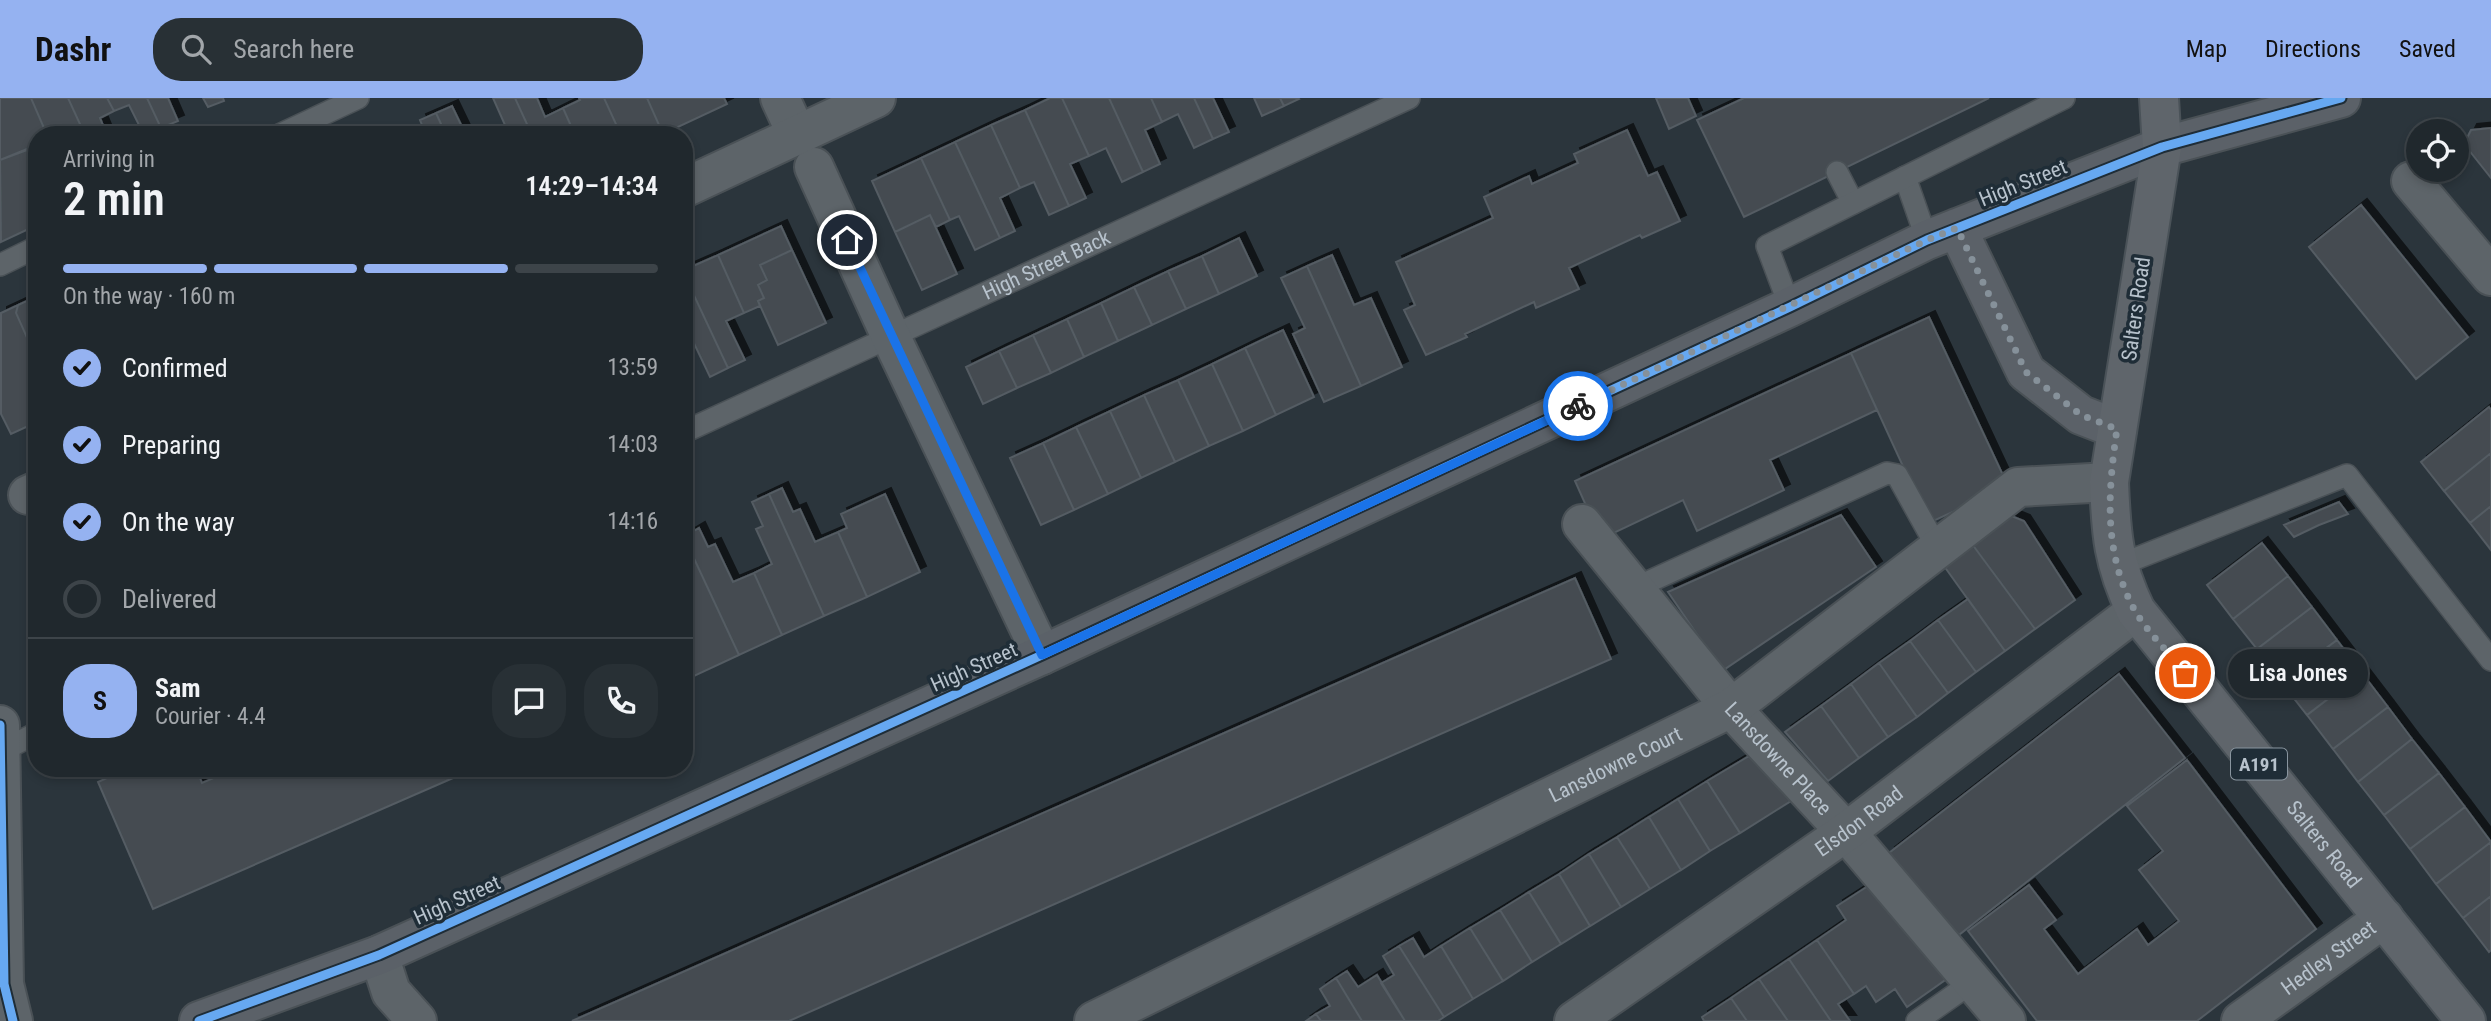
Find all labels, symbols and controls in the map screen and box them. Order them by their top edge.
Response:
search box [153,18,643,81]
text: Dashr [35,30,111,69]
icon: search [177,30,215,68]
text: Search here [233,34,354,64]
text: Map [2186,35,2227,63]
text: Directions [2265,35,2361,63]
text: Saved [2399,35,2456,63]
map controls [2406,119,2469,182]
button: locate [2406,119,2469,182]
text: Arriving in [63,146,155,173]
street label: High Street [1976,155,2070,211]
text: 14:29–14:34 [525,171,658,201]
text: 2 min [63,172,165,226]
pin [817,210,877,270]
icon: home [828,221,866,259]
street label: High Street Back [979,225,1115,305]
street label: Salters Road [2117,255,2155,363]
text: On the way · 160 m [63,283,235,310]
icon: check [63,349,101,387]
text: Confirmed [122,353,228,383]
text: 13:59 [607,354,658,381]
courier [1543,371,1613,441]
icon: bike [1559,387,1597,425]
icon: check [63,426,101,464]
text: Preparing [122,430,221,460]
text: 14:03 [607,431,658,458]
icon: check [63,503,101,541]
text: On the way [122,507,235,537]
text: 14:16 [607,508,658,535]
text: Delivered [122,584,217,614]
street label: High Street [927,637,1021,697]
pin [2155,643,2215,703]
callout: Lisa Jones [2227,648,2367,698]
icon: bag [2166,654,2204,692]
text: Lisa Jones [2249,660,2347,687]
button: chat [492,664,566,738]
button: phone [584,664,658,738]
text: Sam [155,673,201,703]
text: S [93,686,107,716]
street label: Lansdowne Place [1720,697,1836,820]
text: Courier · 4.4 [155,703,266,730]
street label: Lansdowne Court [1545,722,1686,808]
road number: A191 [2231,748,2287,779]
street label: Elsdon Road [1811,781,1908,862]
street label: Salters Road [2282,796,2366,893]
street label: High Street [410,870,504,930]
street label: Hedley Street [2277,916,2381,1000]

